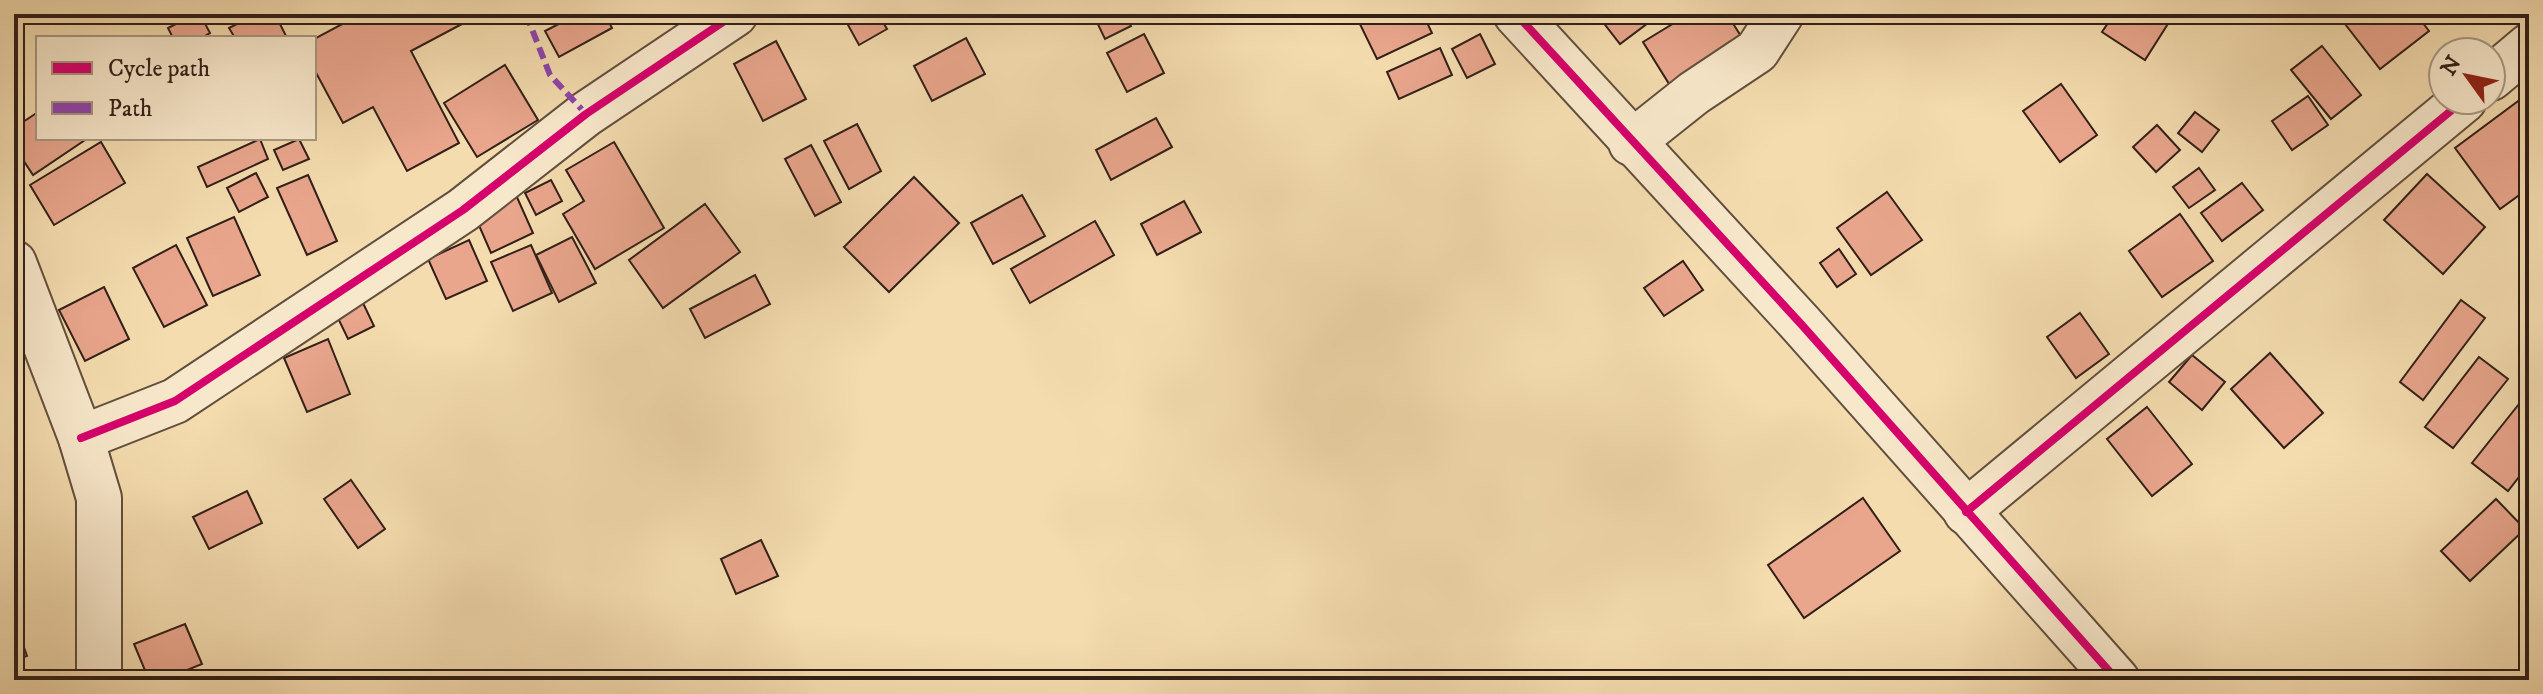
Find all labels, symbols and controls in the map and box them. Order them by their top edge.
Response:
legend [36,36,316,140]
north arrow [2427,36,2507,116]
text: N [2435,51,2468,81]
text: Cycle path [108,54,210,84]
text: Path [108,94,153,124]

